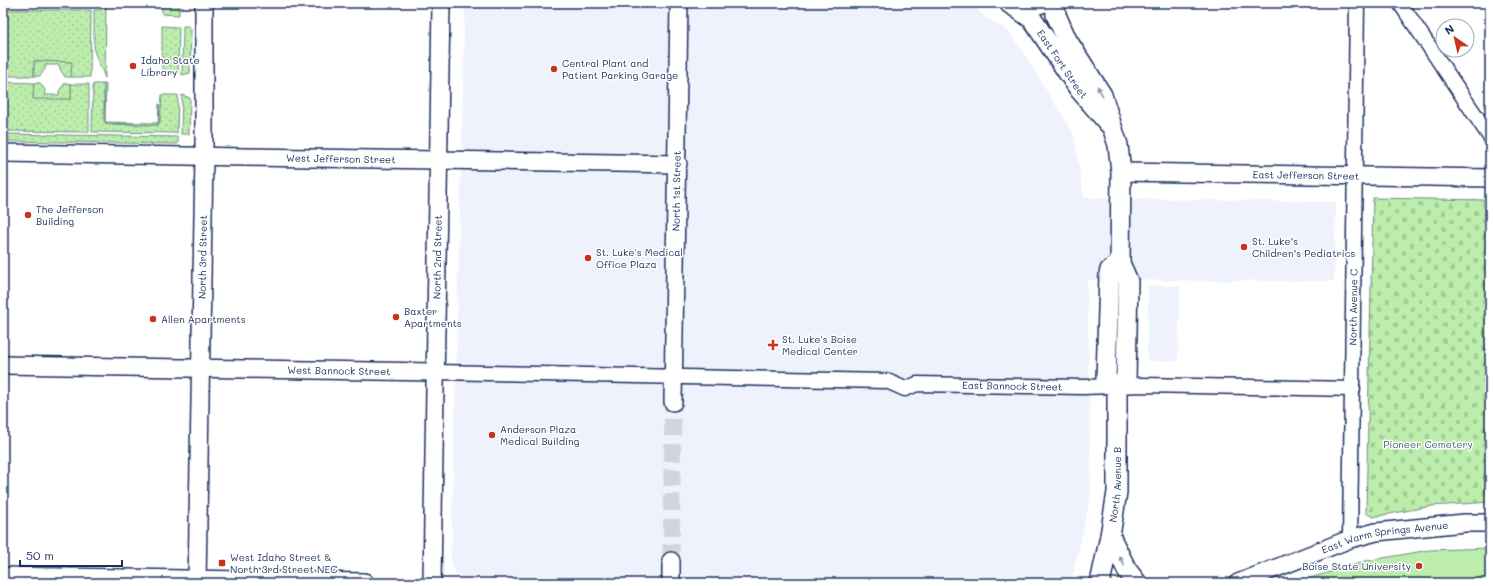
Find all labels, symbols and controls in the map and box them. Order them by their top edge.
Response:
north arrow [1435,18,1475,58]
text: N [1441,21,1457,38]
street label: East Fort Street [1034,27,1091,101]
place label: Idaho State Library [141,53,200,79]
place label: Central Plant and Patient Parking Garage [562,56,678,82]
marker: Idaho State Library [128,61,138,71]
marker: Central Plant and Patient Parking Garage [549,64,559,74]
one-way arrow [1096,85,1103,97]
street label: West Jefferson Street [286,151,396,166]
street label: North 1st Street [669,151,684,231]
street label: East Jefferson Street [1253,167,1359,183]
place label: The Jefferson Building [36,202,104,228]
marker: The Jefferson Building [23,210,33,220]
street label: North 3rd Street [195,215,210,299]
street label: North 2nd Street [429,215,445,299]
place label: St. Luke’s Children’s Pediatrics [1252,234,1356,260]
marker: St. Luke’s Children’s Pediatrics [1239,242,1249,252]
place label: St. Luke's Medical Office Plaza [596,245,683,271]
marker: St. Luke's Medical Office Plaza [583,253,593,263]
street label: North Avenue C [1346,269,1361,345]
place label: Baxter Apartments [404,304,462,330]
place label: Allen Apartments [161,312,246,326]
marker: Baxter Apartments [391,312,401,322]
marker: Allen Apartments [148,314,158,324]
place label: St. Luke's Boise Medical Center [782,332,858,358]
marker: St. Luke's Boise Medical Center [767,339,779,351]
street label: West Bannock Street [287,363,391,378]
street label: East Bannock Street [962,378,1062,394]
place label: Anderson Plaza Medical Building [500,422,580,448]
marker: Anderson Plaza Medical Building [487,430,497,440]
park label: Pioneer Cemetery [1383,437,1473,451]
street label: North Avenue B [1105,447,1124,523]
street label: East Warm Springs Avenue [1319,518,1449,557]
scale bar [20,542,122,568]
text: 50 m [26,547,54,563]
place label: West Idaho Street & North 3rd Street NEC [230,550,337,576]
one-way arrow [1119,555,1125,566]
marker: West Idaho Street & North 3rd Street NEC [217,558,227,568]
place label: Boise State University [1302,559,1411,573]
marker: Boise State University [1414,561,1424,571]

